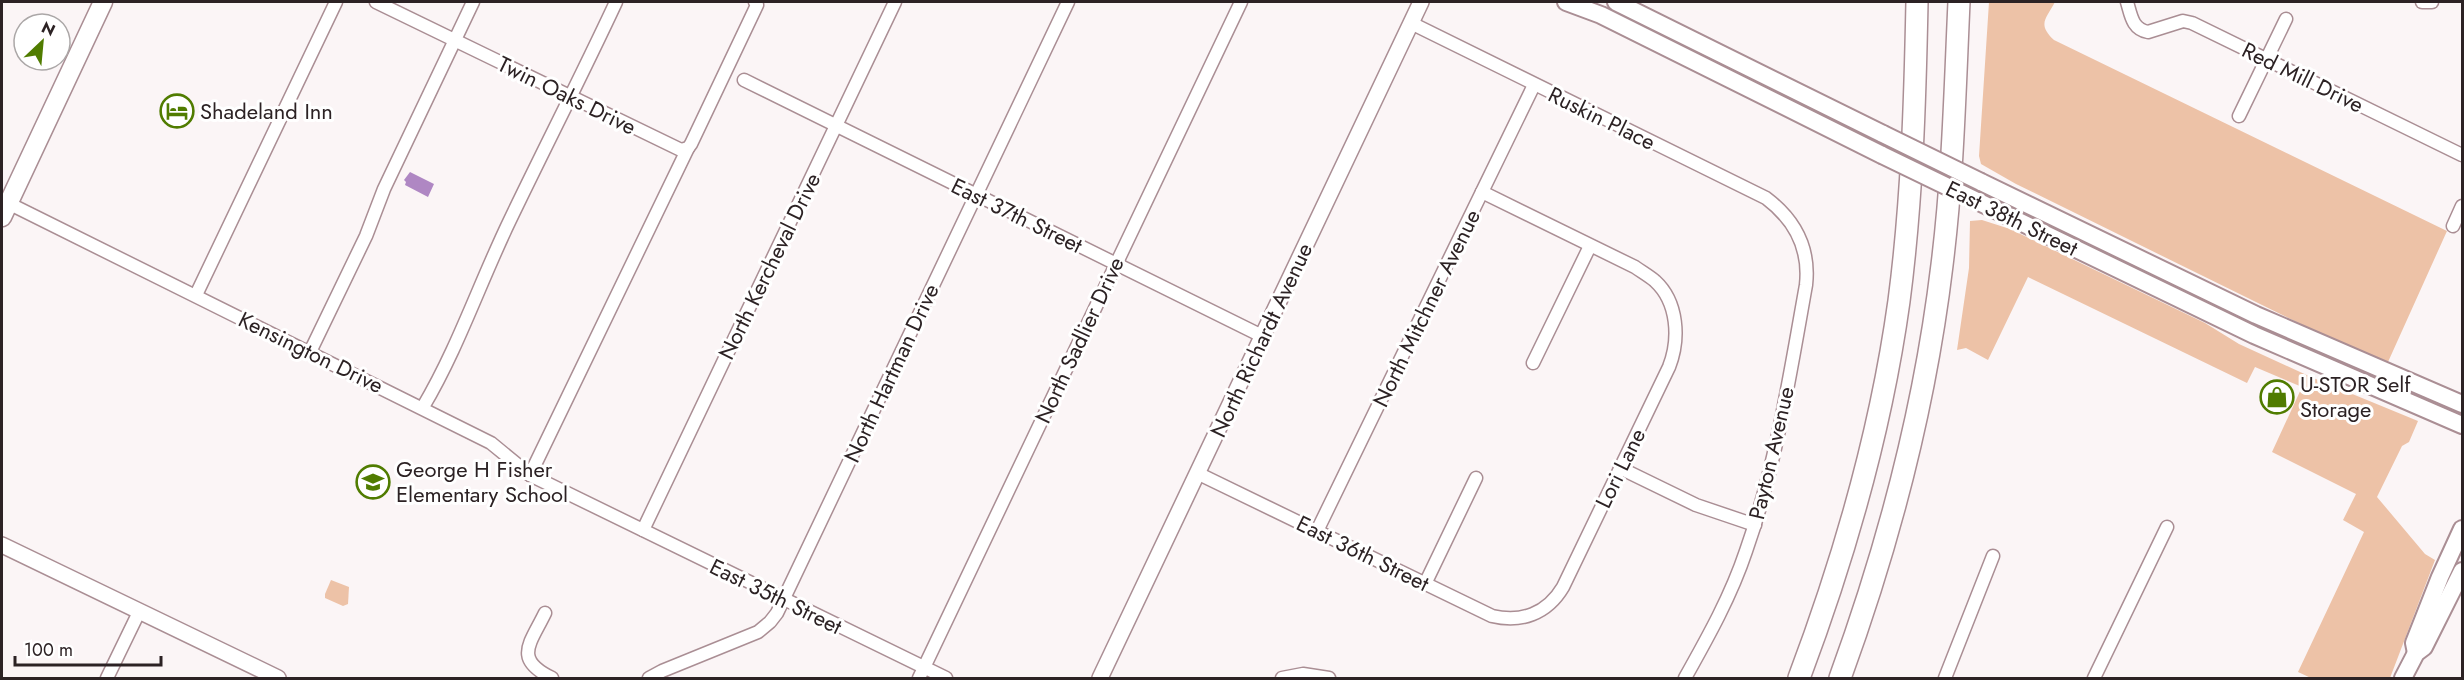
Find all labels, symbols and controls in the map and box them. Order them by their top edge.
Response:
north arrow [12,12,72,72]
text: N [38,16,59,42]
street label: Red Mill Drive [2237,34,2369,120]
street label: Twin Oaks Drive [492,48,642,142]
street label: Ruskin Place [1543,78,1661,158]
hotel icon: Shadeland Inn [159,93,195,129]
place label: Shadeland Inn [200,95,333,127]
street label: North Kercheval Drive [710,167,828,365]
street label: East 37th Street [946,169,1089,261]
street label: East 38th Street [1941,172,2084,264]
street label: North Mitchner Avenue [1364,204,1488,412]
street label: North Richardt Avenue [1202,238,1320,442]
street label: North Sadlier Drive [1026,251,1132,429]
street label: North Hartman Drive [836,278,946,468]
street label: Kensington Drive [233,303,389,401]
place label: U-STOR Self Storage [2300,368,2411,425]
shop icon: U-STOR Self Storage [2259,379,2295,415]
street label: Payton Avenue [1740,383,1802,523]
street label: Lori Lane [1587,423,1653,513]
place label: George H Fisher Elementary School [396,453,568,510]
school or university icon: George H Fisher Elementary School [355,464,391,500]
street label: East 36th Street [1291,507,1435,599]
street label: East 35th Street [704,550,848,642]
scale bar [15,629,160,667]
text: 100 m [24,637,73,663]

